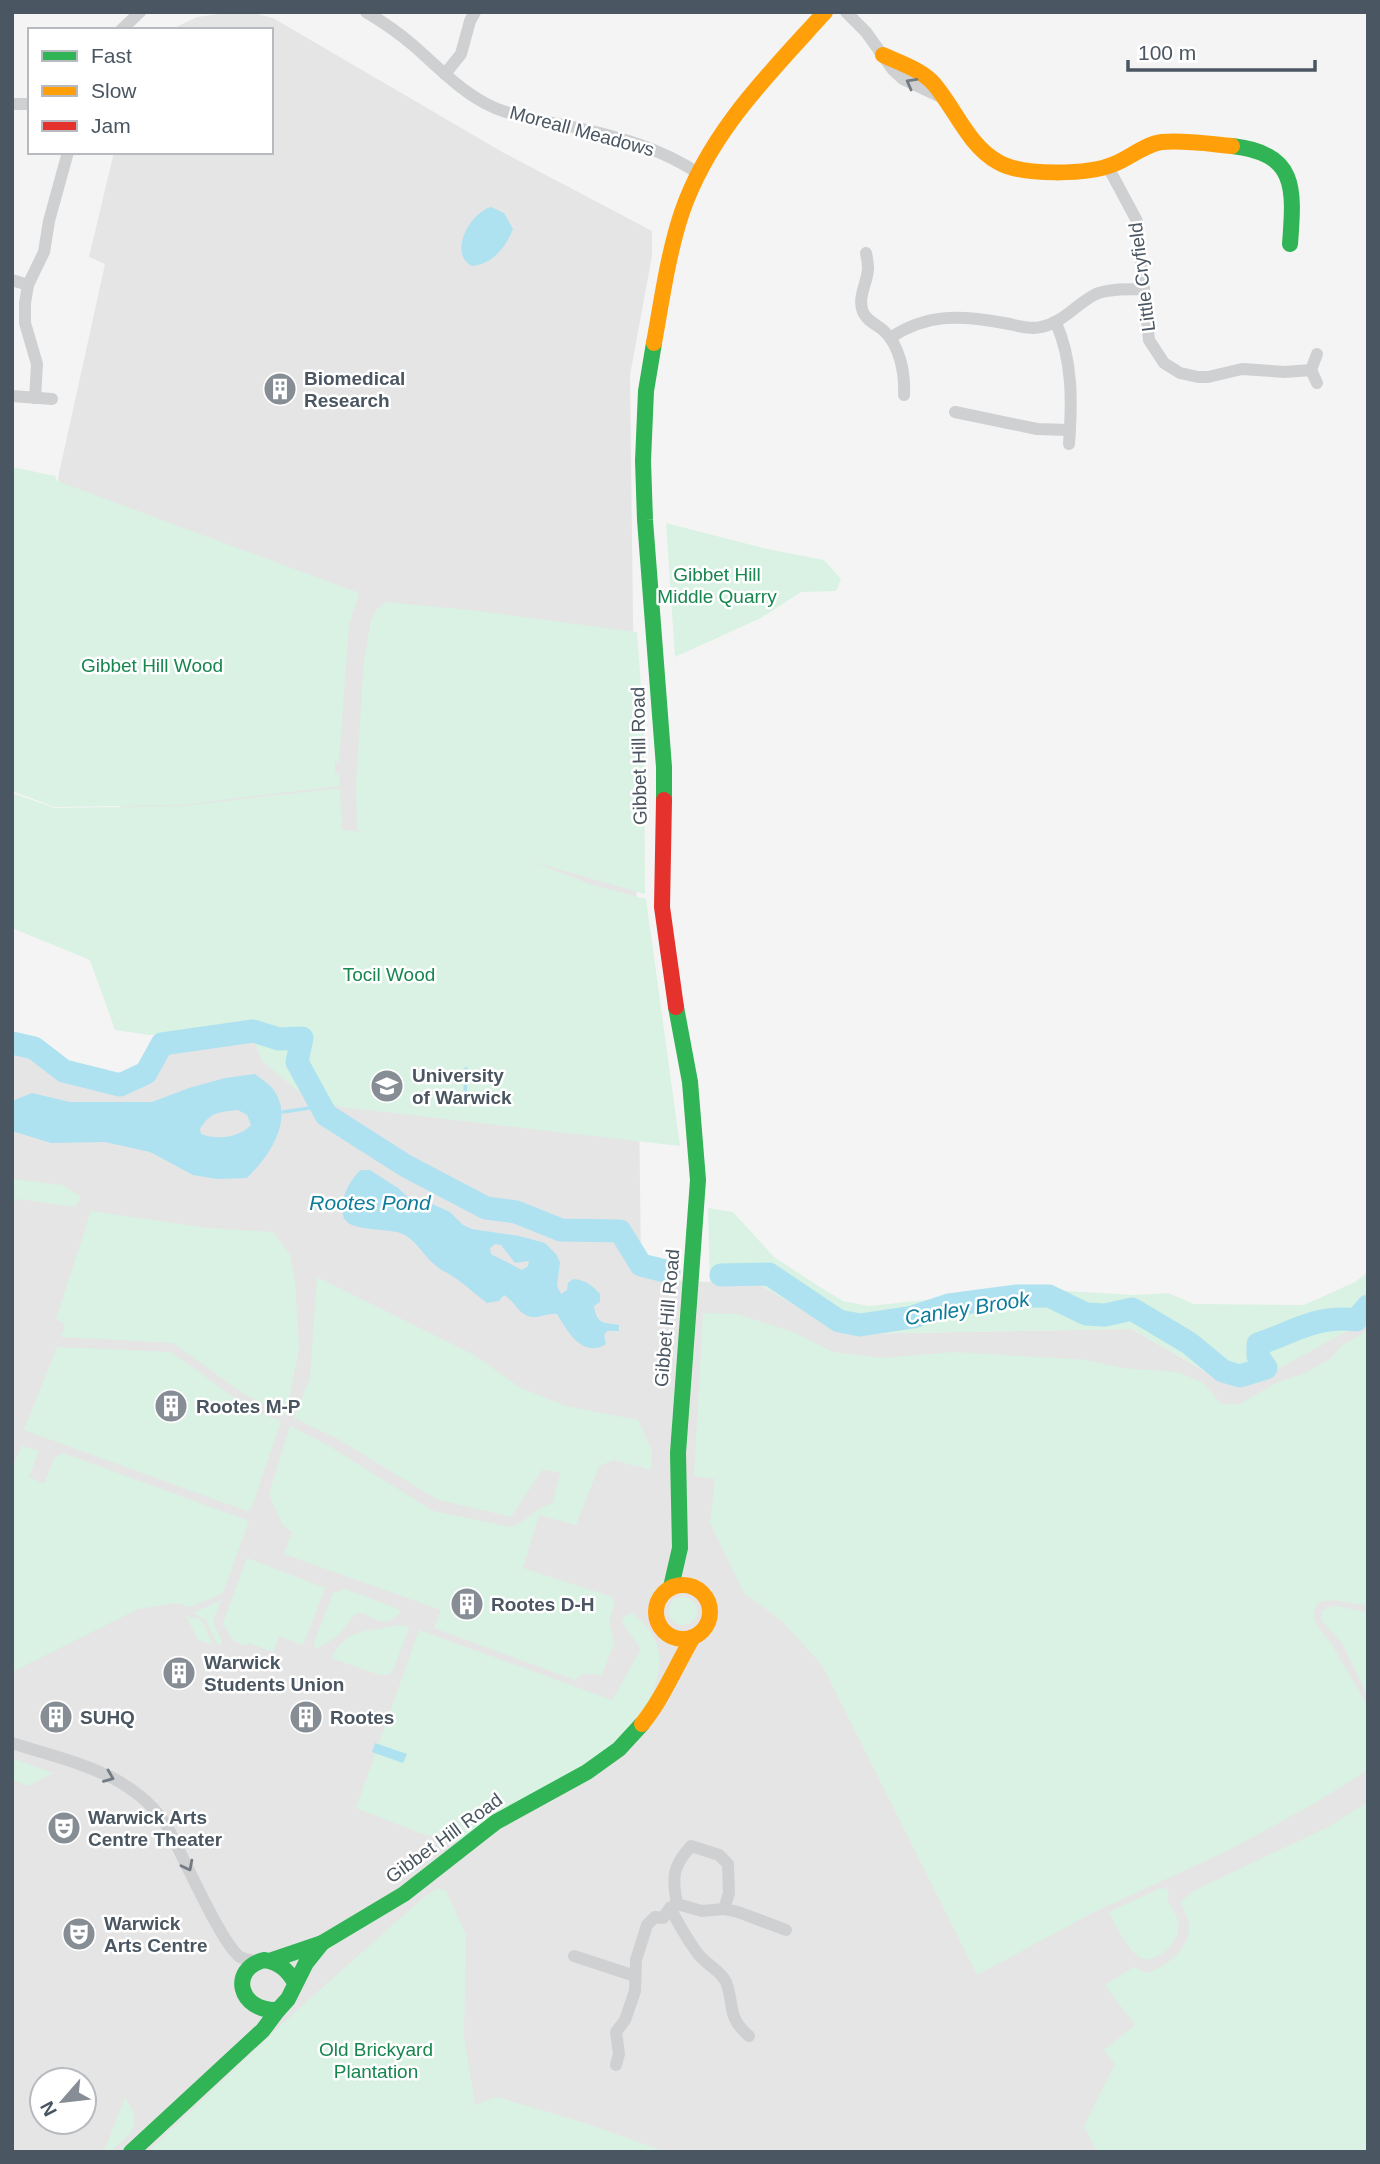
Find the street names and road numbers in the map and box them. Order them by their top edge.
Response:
street label: Moreall Meadows [507,102,657,160]
street label: Little Cryfield [1125,221,1159,333]
street label: Gibbet Hill Road [627,687,651,825]
street label: Gibbet Hill Road [651,1248,683,1388]
street label: Gibbet Hill Road [382,1789,506,1887]

